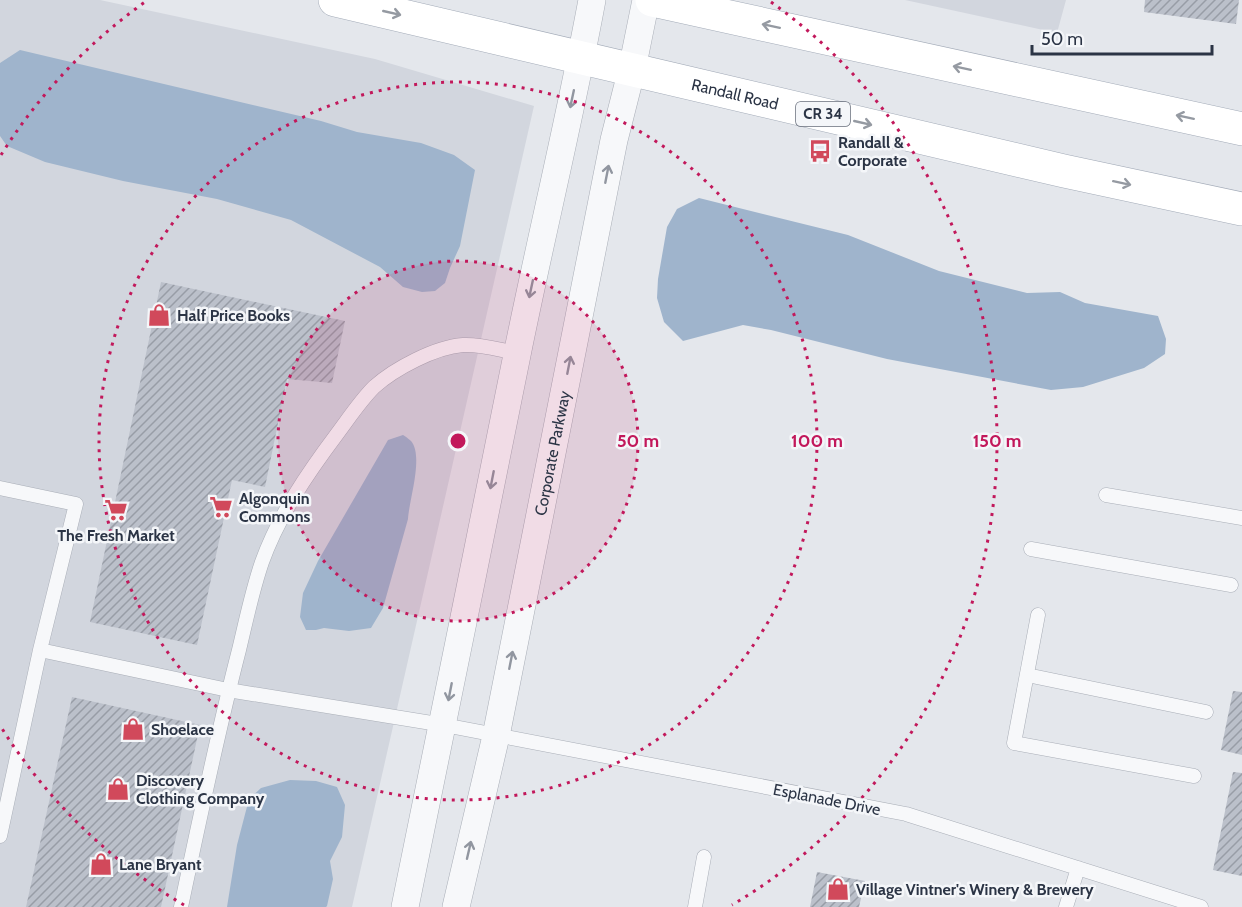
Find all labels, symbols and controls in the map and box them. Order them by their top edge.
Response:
one-way arrow [383,8,402,20]
scale bar [1032,18,1212,56]
one-way arrow [762,20,781,32]
text: 50 m [1041,28,1083,50]
one-way arrow [952,62,971,74]
street label: Randall Road [690,75,780,114]
one-way arrow [566,89,578,108]
road number: CR 34 [796,102,850,126]
one-way arrow [1176,110,1195,122]
one-way arrow [853,118,872,130]
place label: Randall & Corporate [838,133,907,170]
bus stop icon: Randall & Corporate [807,138,833,164]
one-way arrow [602,165,613,184]
one-way arrow [1111,178,1131,189]
one-way arrow [525,279,536,298]
shop icon: Half Price Books [146,302,172,328]
place label: Half Price Books [177,306,290,325]
one-way arrow [564,356,575,376]
street label: Corporate Parkway [531,389,574,517]
text: 50 m [617,430,659,452]
text: 100 m [791,430,843,452]
text: 150 m [973,430,1021,452]
centre of rings [448,431,468,451]
one-way arrow [486,470,497,490]
place label: Algonquin Commons [239,489,310,526]
supermarket icon: Algonquin Commons [208,494,234,520]
supermarket icon: The Fresh Market [103,497,129,523]
place label: The Fresh Market [57,526,175,545]
one-way arrow [506,650,517,670]
one-way arrow [444,682,455,701]
shop icon: Shoelace [120,716,146,742]
place label: Shoelace [151,720,214,739]
place label: Discovery Clothing Company [136,771,265,808]
shop icon: Discovery Clothing Company [105,776,131,802]
street label: Esplanade Drive [772,780,882,819]
one-way arrow [464,841,475,860]
shop icon: Lane Bryant [88,851,114,877]
place label: Lane Bryant [119,855,202,874]
shop icon: Village Vintner's Winery & Brewery [825,876,851,902]
place label: Village Vintner's Winery & Brewery [856,880,1094,899]

